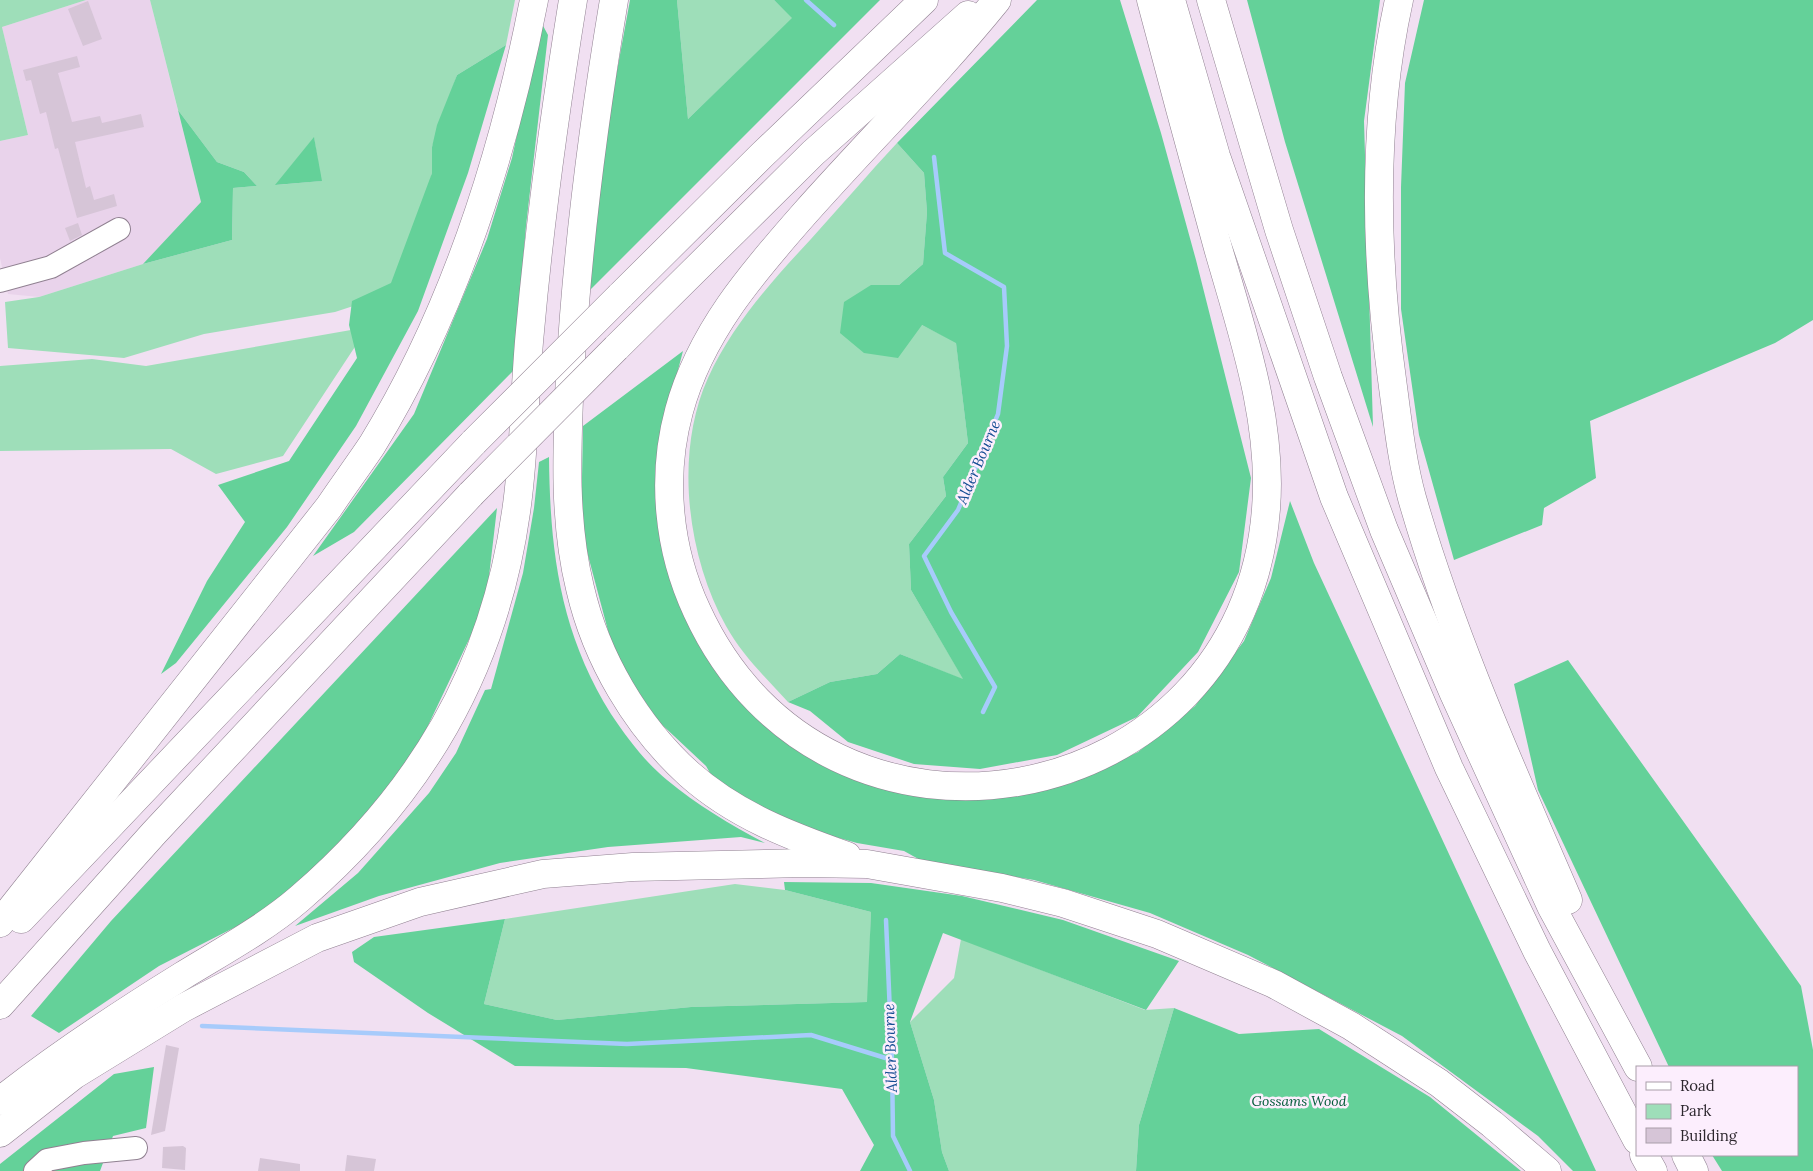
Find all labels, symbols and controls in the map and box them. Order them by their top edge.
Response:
water label: Alder Bourne [951,417,1004,508]
water label: Alder Bourne [879,1003,901,1094]
legend [1636,1066,1798,1156]
text: Road [1680,1076,1715,1095]
park label: Gossams Wood [1252,1092,1347,1110]
text: Park [1680,1101,1711,1120]
text: Building [1680,1126,1738,1145]

